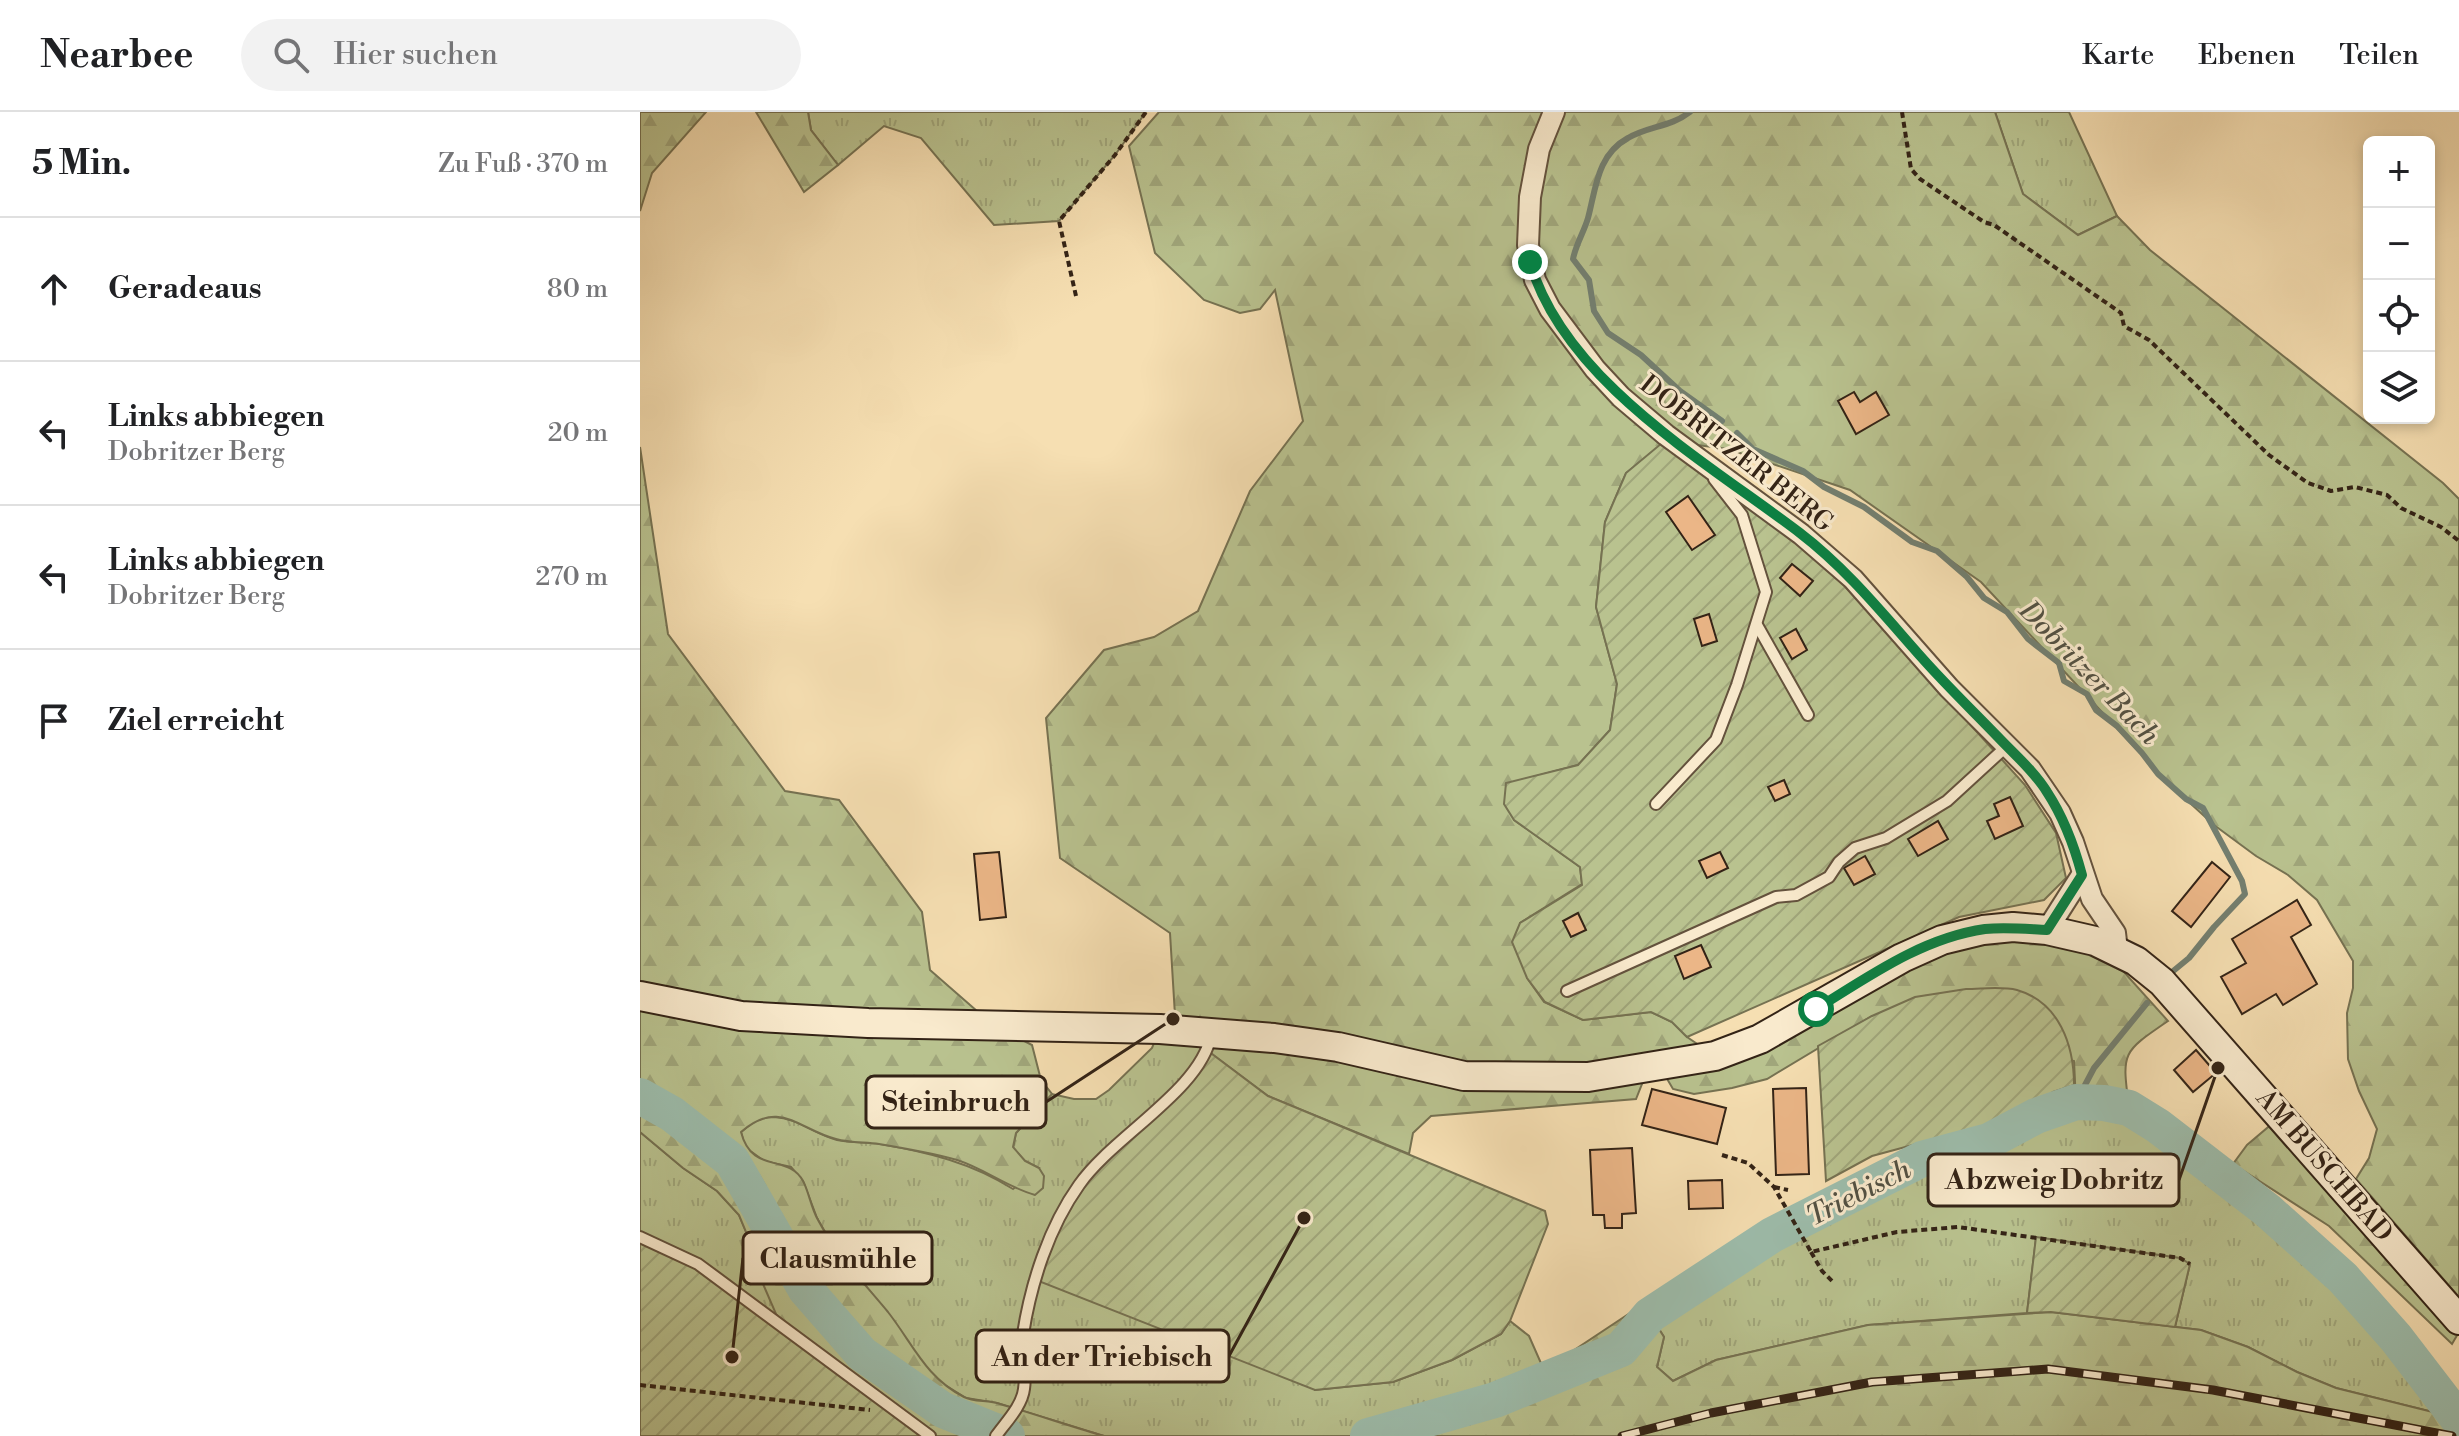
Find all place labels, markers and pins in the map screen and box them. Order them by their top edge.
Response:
callout: Steinbruch [866,1076,1046,1128]
callout: Abzweig Dobritz [1928,1154,2179,1206]
callout: Clausmühle [743,1232,932,1284]
callout: An der Triebisch [976,1330,1229,1382]

